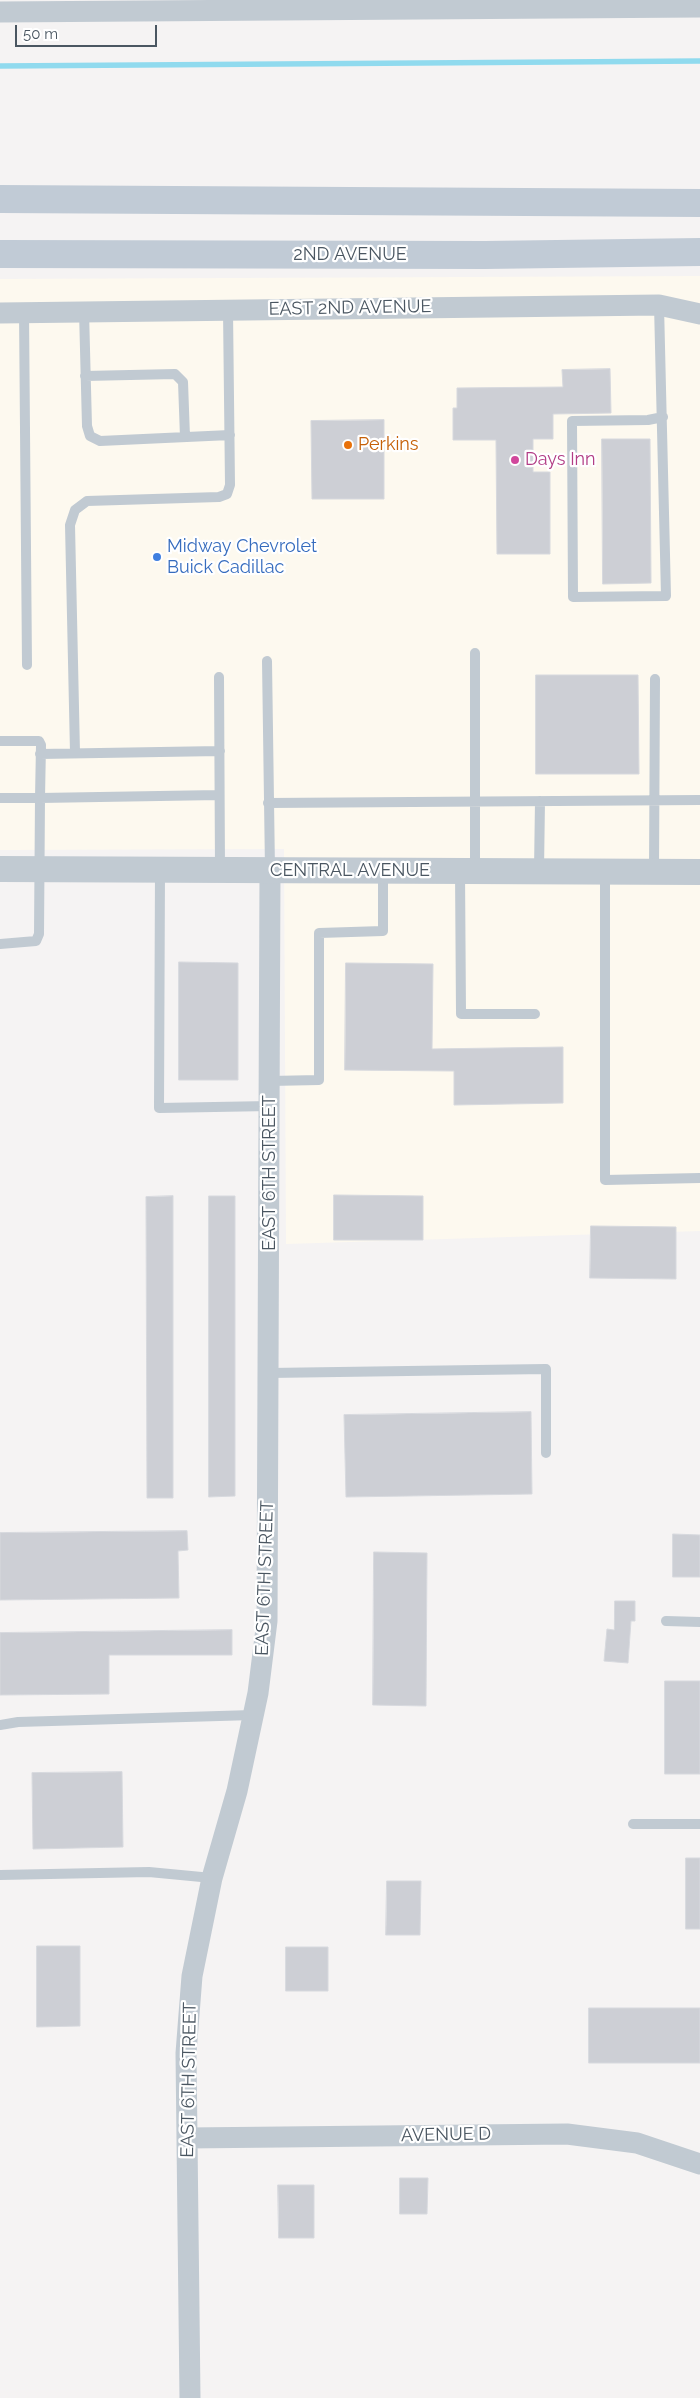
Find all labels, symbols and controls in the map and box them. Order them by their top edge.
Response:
scale bar [18,15,160,47]
text: 50 m [23,25,58,43]
street label: 2ND AVENUE [293,244,407,266]
street label: EAST 2ND AVENUE [268,296,432,320]
place label: Perkins [358,434,419,456]
marker: Perkins [342,439,354,451]
place label: Days Inn [525,449,596,471]
marker: Days Inn [509,454,521,466]
place label: Midway Chevrolet Buick Cadillac [167,536,317,578]
marker: Midway Chevrolet Buick Cadillac [151,551,163,563]
street label: CENTRAL AVENUE [270,860,430,882]
street label: EAST 6TH STREET [259,1095,281,1251]
street label: EAST 6TH STREET [251,1500,279,1656]
street label: EAST 6TH STREET [177,2002,201,2158]
street label: AVENUE D [401,2123,491,2147]

